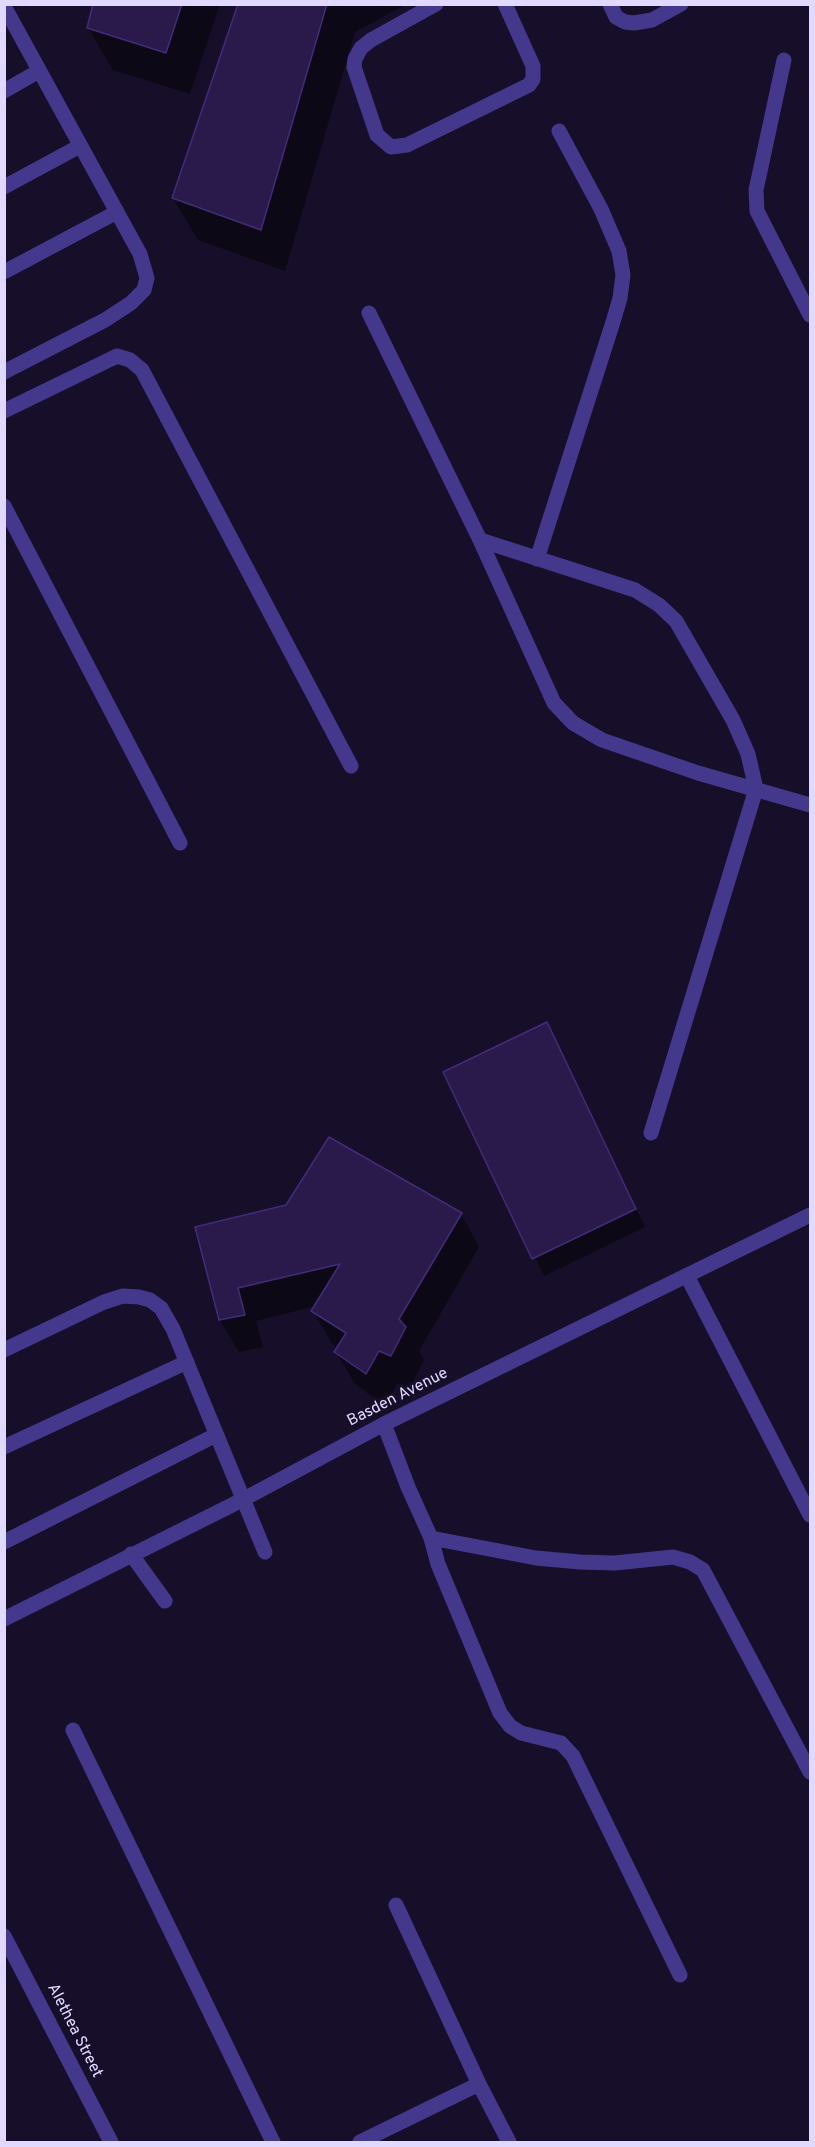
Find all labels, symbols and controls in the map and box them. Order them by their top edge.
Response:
street label: Basden Avenue [344,1364,452,1432]
street label: Alethea Street [42,1981,106,2081]

